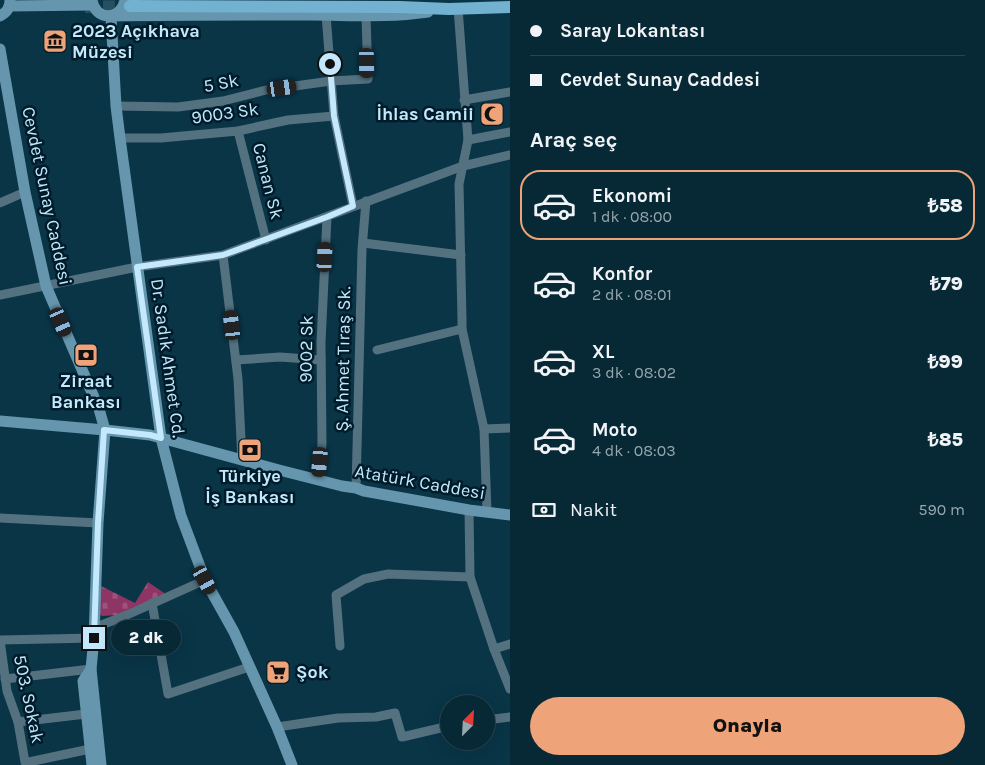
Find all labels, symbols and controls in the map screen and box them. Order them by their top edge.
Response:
place label: 2023 Açıkhava Müzesi [72,20,200,63]
text: Saray Lokantası [560,20,705,42]
museum icon: 2023 Açıkhava Müzesi [42,28,68,54]
car [359,48,374,78]
route start [319,53,341,75]
street label: 5 Sk [201,69,241,97]
text: Cevdet Sunay Caddesi [560,69,760,91]
car [266,78,297,98]
street label: 9003 Sk [190,97,260,129]
mosque icon: İhlas Camii [479,101,505,127]
place label: İhlas Camii [376,103,474,125]
street label: Cevdet Sunay Caddesi [17,105,77,287]
text: Araç seç [530,127,617,153]
street label: Canan Sk [248,141,288,221]
icon: car [532,183,577,228]
text: Ekonomi [592,185,672,207]
text: ₺58 [928,195,963,217]
text: 1 dk · 08:00 [592,207,672,226]
car [316,242,333,272]
icon: car [532,261,577,306]
text: Konfor [592,263,652,285]
text: ₺79 [930,273,963,295]
street label: Dr. Sadık Ahmet Cd. [146,277,190,439]
text: 2 dk · 08:01 [592,285,672,304]
street label: Ş. Ahmet Tıraş Sk. [331,286,355,432]
car [48,305,73,339]
car [222,309,241,341]
street label: 9002 Sk [294,315,318,383]
icon: car [532,339,577,384]
text: XL [592,341,614,363]
bank icon: Ziraat Bankası [73,342,99,368]
text: ₺99 [928,351,963,373]
text: 3 dk · 08:02 [592,363,676,382]
place label: Ziraat Bankası [51,370,121,413]
icon: car [532,417,577,462]
text: Moto [592,419,638,441]
text: ₺85 [928,429,963,451]
bank icon: Türkiye İş Bankası [237,437,263,463]
text: 4 dk · 08:03 [592,441,676,460]
car [311,446,328,478]
street label: Atatürk Caddesi [353,460,487,504]
place label: Türkiye İş Bankası [205,465,295,508]
icon: cash [530,496,558,524]
text: Nakit [570,499,617,521]
text: 590 m [918,500,965,519]
car [191,563,218,597]
callout: 2 dk [112,620,182,656]
route end [83,627,105,649]
text: 2 dk [129,628,163,647]
street label: 503. Sokak [9,653,49,745]
supermarket icon: Şok [265,659,291,685]
place label: Şok [296,661,329,683]
north arrow [440,695,495,750]
map controls [440,695,495,750]
button: Onayla [530,697,965,755]

